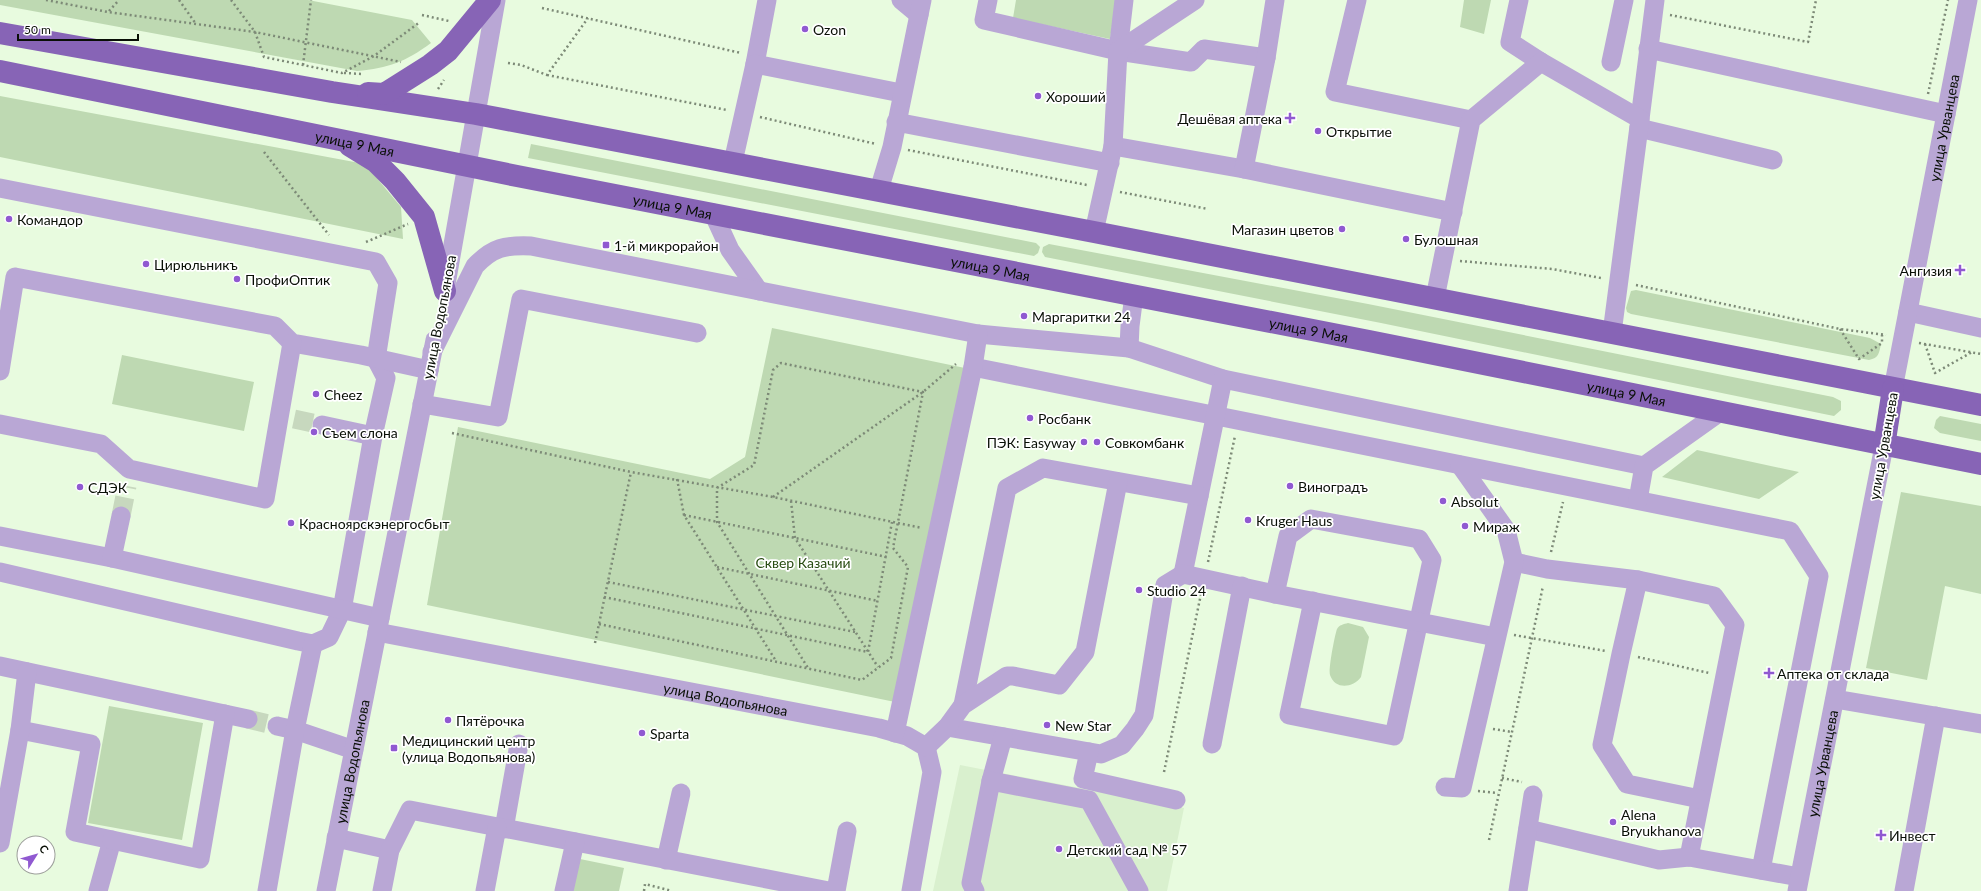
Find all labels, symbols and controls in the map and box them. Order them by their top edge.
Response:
scale bar [18,16,138,42]
place label: Ozon [813,21,846,38]
text: 50 m [24,22,51,37]
marker: Ozon [800,24,810,34]
street label: улица Урванцева [1925,73,1962,183]
place label: Хороший [1046,88,1106,105]
marker: Хороший [1033,91,1043,101]
place label: Дешёвая аптека [1177,110,1282,127]
marker: Дешёвая аптека [1285,113,1295,123]
place label: Открытие [1326,123,1392,140]
marker: Открытие [1313,126,1323,136]
street label: улица 9 Мая [314,127,396,159]
street label: улица 9 Мая [632,190,714,222]
place label: Командор [17,211,83,228]
marker: Командор [4,214,14,224]
place label: Магазин цветов [1231,221,1334,238]
marker: Магазин цветов [1337,224,1347,234]
place label: Булошная [1414,231,1478,248]
marker: Булошная [1401,234,1411,244]
place label: 1-й микрорайон [614,237,719,254]
marker: 1-й микрорайон [601,240,611,250]
street label: улица 9 Мая [950,252,1032,284]
street label: улица Водопьянова [419,253,459,381]
place label: Цирюльникъ [154,256,238,273]
marker: Цирюльникъ [141,259,151,269]
place label: Ангизия [1900,262,1952,279]
marker: Ангизия [1955,265,1965,275]
place label: ПрофиОптик [245,271,331,288]
marker: ПрофиОптик [232,274,242,284]
place label: Маргаритки 24 [1032,308,1130,325]
marker: Маргаритки 24 [1019,311,1029,321]
street label: улица 9 Мая [1268,313,1350,345]
street label: улица 9 Мая [1585,377,1667,409]
place label: Cheez [324,386,362,403]
marker: Cheez [311,389,321,399]
street label: улица Урванцева [1865,391,1901,501]
place label: Росбанк [1038,410,1092,427]
marker: Росбанк [1025,413,1035,423]
place label: Съем слона [322,424,398,441]
marker: Съем слона [309,427,319,437]
place label: ПЭК: Easyway [987,434,1077,451]
place label: Совкомбанк [1105,434,1185,451]
marker: ПЭК: Easyway [1079,437,1089,447]
marker: Совкомбанк [1092,437,1102,447]
place label: Виноградъ [1298,478,1368,495]
place label: СДЭК [88,479,128,496]
marker: Виноградъ [1285,481,1295,491]
marker: СДЭК [75,482,85,492]
place label: Absolut [1451,493,1498,510]
marker: Absolut [1438,496,1448,506]
place label: Kruger Haus [1256,512,1332,529]
place label: Красноярскэнергосбыт [299,515,449,532]
marker: Kruger Haus [1243,515,1253,525]
marker: Красноярскэнергосбыт [286,518,296,528]
place label: Мираж [1473,518,1520,535]
marker: Мираж [1460,521,1470,531]
park label: Сквер Казачий [755,554,851,571]
place label: Studio 24 [1147,582,1206,599]
marker: Studio 24 [1134,585,1144,595]
place label: Аптека от склада [1777,665,1889,682]
marker: Аптека от склада [1764,668,1774,678]
street label: улица Водопьянова [662,678,789,719]
street label: улица Водопьянова [331,698,372,825]
street label: улица Урванцева [1803,708,1841,819]
place label: Пятёрочка [456,712,524,729]
marker: Пятёрочка [443,715,453,725]
place label: New Star [1055,717,1111,734]
marker: New Star [1042,720,1052,730]
place label: Sparta [650,725,689,742]
marker: Sparta [637,728,647,738]
place label: Медицинский центр (улица Водопьянова) [402,732,536,765]
marker: Медицинский центр (улица Водопьянова) [389,743,399,753]
place label: Alena Bryukhanova [1621,806,1702,839]
marker: Alena Bryukhanova [1608,817,1618,827]
place label: Инвест [1889,827,1936,844]
marker: Инвест [1876,830,1886,840]
north arrow [16,835,56,875]
place label: Детский сад № 57 [1067,841,1187,858]
text: С [37,842,52,856]
marker: Детский сад № 57 [1054,844,1064,854]

